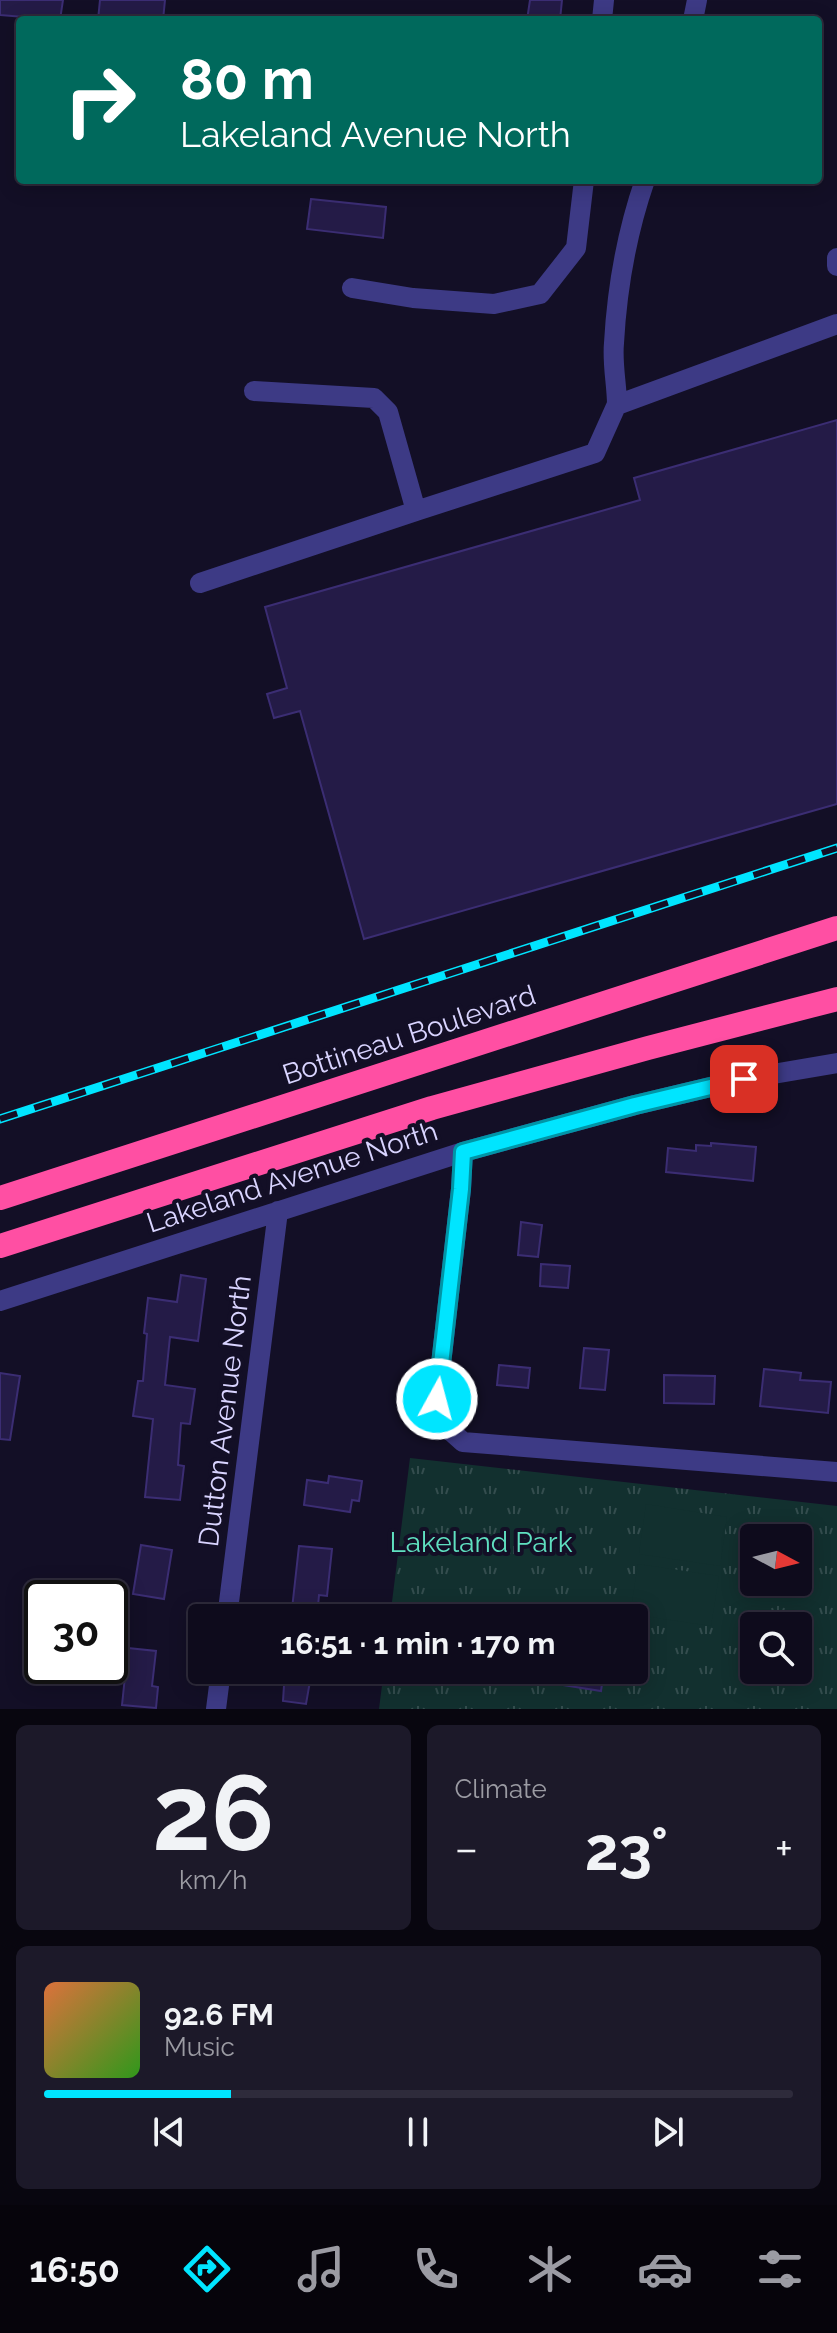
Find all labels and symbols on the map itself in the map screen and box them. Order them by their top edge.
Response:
street label: Bottineau Boulevard [278,979,540,1091]
pin [710,1045,778,1113]
street label: Lakeland Avenue North [142,1114,442,1240]
street label: Dutton Avenue North [192,1273,258,1549]
position arrow [395,1357,479,1441]
north arrow [740,1524,812,1596]
park label: Lakeland Park [389,1526,573,1559]
speed limit sign: 30 [24,1580,128,1684]

